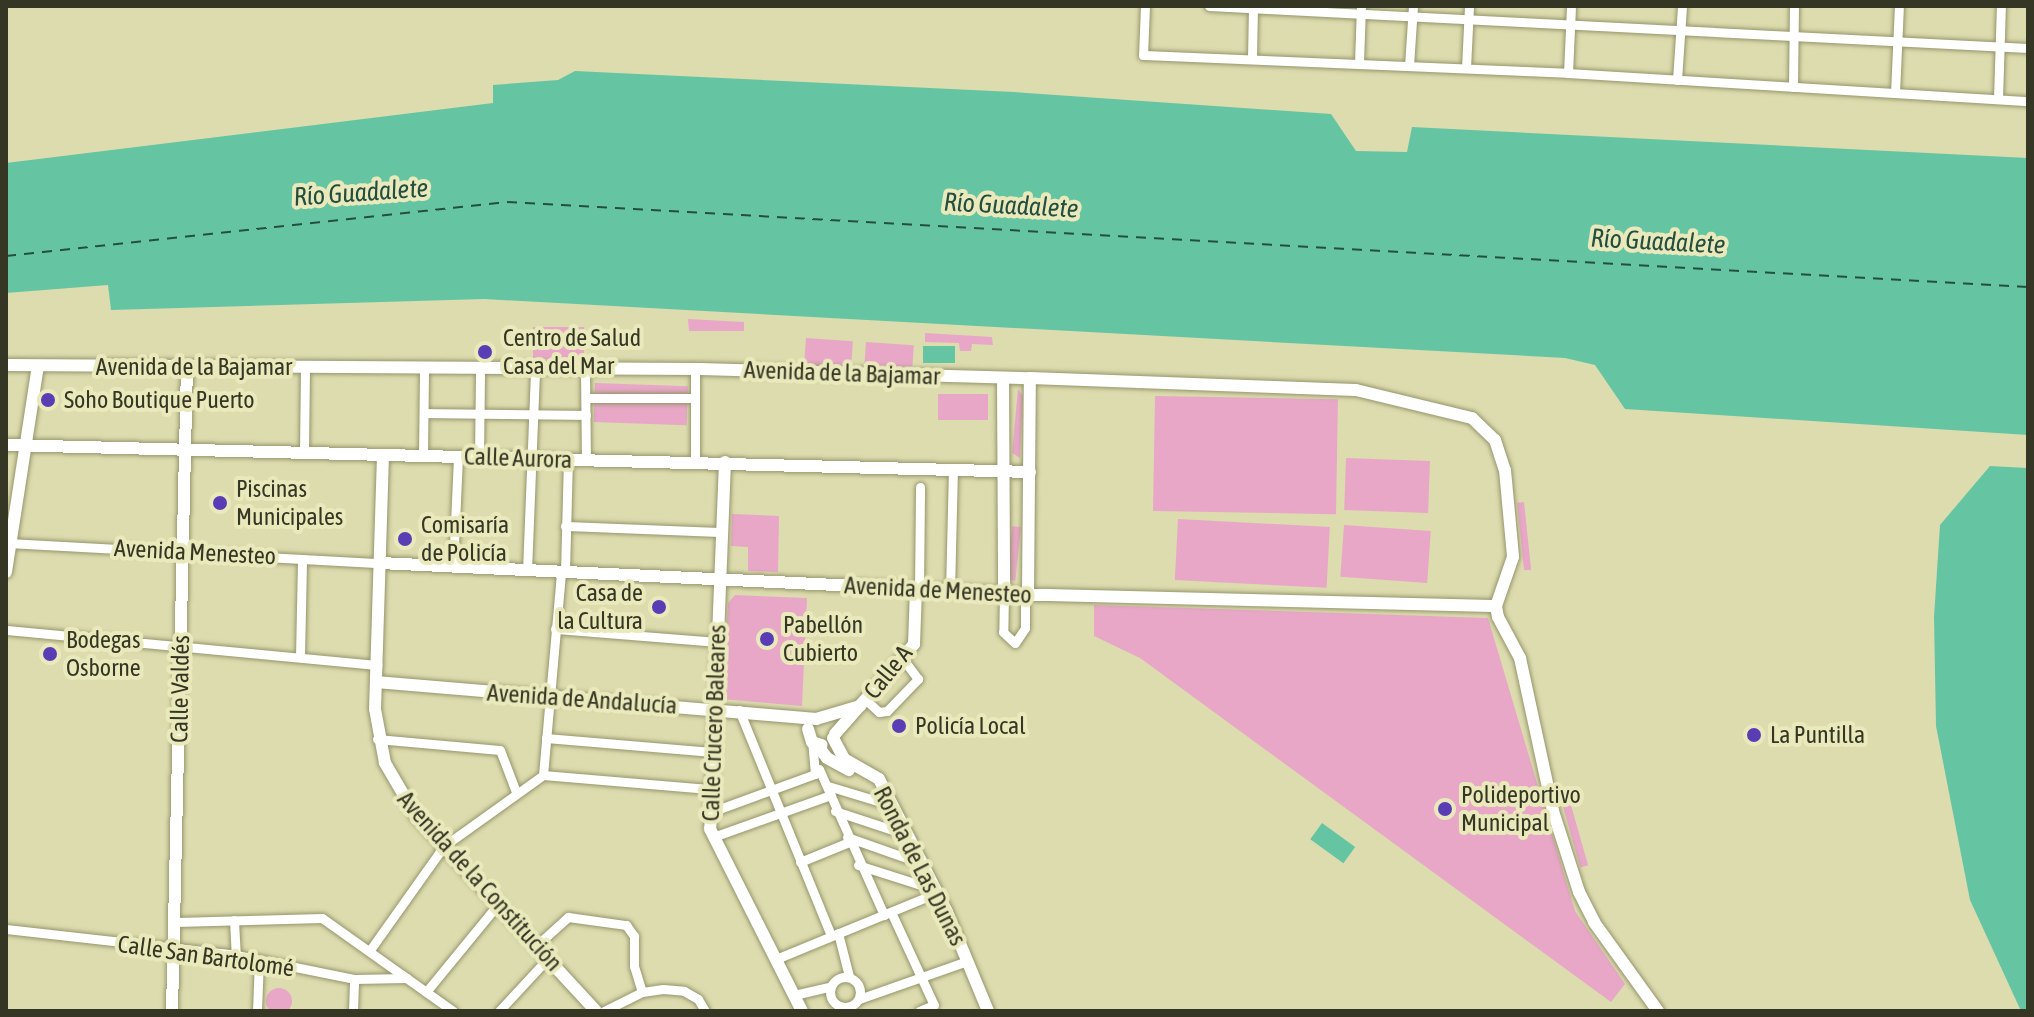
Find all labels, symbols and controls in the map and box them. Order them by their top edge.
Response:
water label: Río Guadalete [293,173,429,213]
water label: Río Guadalete [943,187,1079,225]
water label: Río Guadalete [1590,223,1726,261]
place label: Centro de Salud Casa del Mar [503,324,641,380]
marker: Centro de Salud Casa del Mar [474,341,496,363]
street label: Avenida de la Bajamar [96,353,292,381]
street label: Avenida de la Bajamar [743,355,941,391]
place label: Soho Boutique Puerto [64,386,254,414]
marker: Soho Boutique Puerto [39,391,57,409]
street label: Calle Aurora [463,442,573,474]
place label: Piscinas Municipales [236,475,343,531]
marker: Piscinas Municipales [211,494,229,512]
place label: Comisaría de Policía [421,511,509,567]
marker: Comisaría de Policía [396,530,414,548]
street label: Avenida Menesteo [113,533,277,571]
street label: Avenida de Menesteo [844,571,1032,609]
place label: Casa de la Cultura [557,579,643,635]
marker: Casa de la Cultura [650,598,668,616]
place label: Pabellón Cubierto [783,611,863,667]
street label: Calle Crucero Baleares [696,624,732,822]
place label: Bodegas Osborne [66,626,141,682]
marker: Pabellón Cubierto [758,630,776,648]
street label: Calle Valdés [165,635,195,743]
street label: Calle A [858,639,918,705]
marker: Bodegas Osborne [41,645,59,663]
street label: Avenida de Andalucía [486,678,678,720]
place label: Policía Local [915,712,1025,740]
marker: Policía Local [890,717,908,735]
place label: La Puntilla [1770,721,1865,749]
marker: La Puntilla [1745,726,1763,744]
place label: Polideportivo Municipal [1461,781,1581,837]
street label: Ronda de Las Dunas [867,782,973,950]
street label: Avenida de la Constitución [392,785,568,977]
marker: Polideportivo Municipal [1436,800,1454,818]
street label: Calle San Bartolomé [116,929,296,983]

